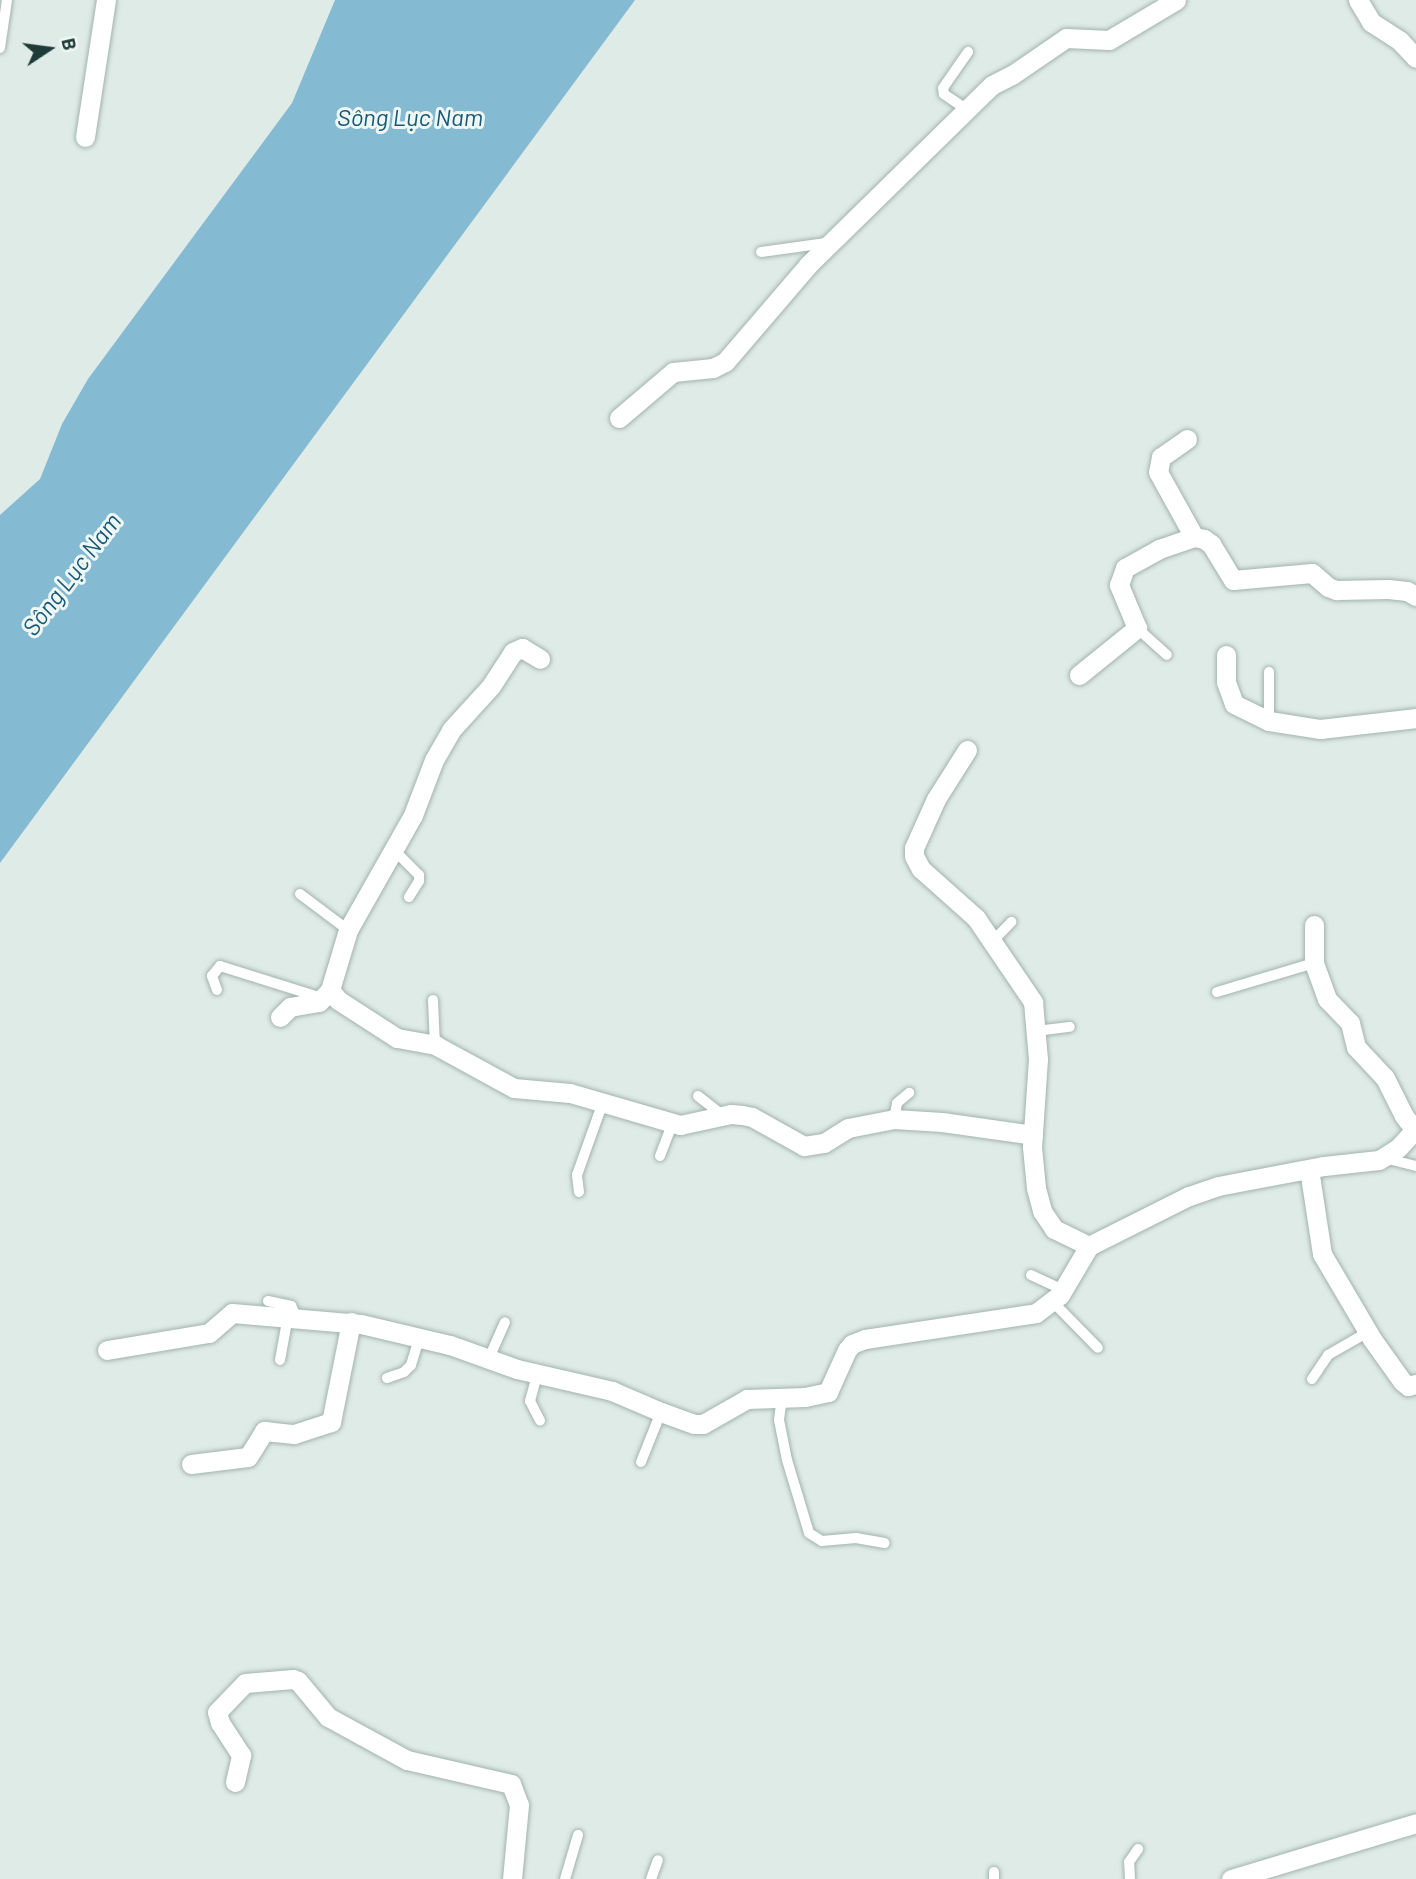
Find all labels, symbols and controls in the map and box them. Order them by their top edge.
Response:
north arrow [14,14,84,84]
text: B [57,36,82,52]
water label: Sông Lục Nam [337,103,483,131]
water label: Sông Lục Nam [16,507,126,641]

